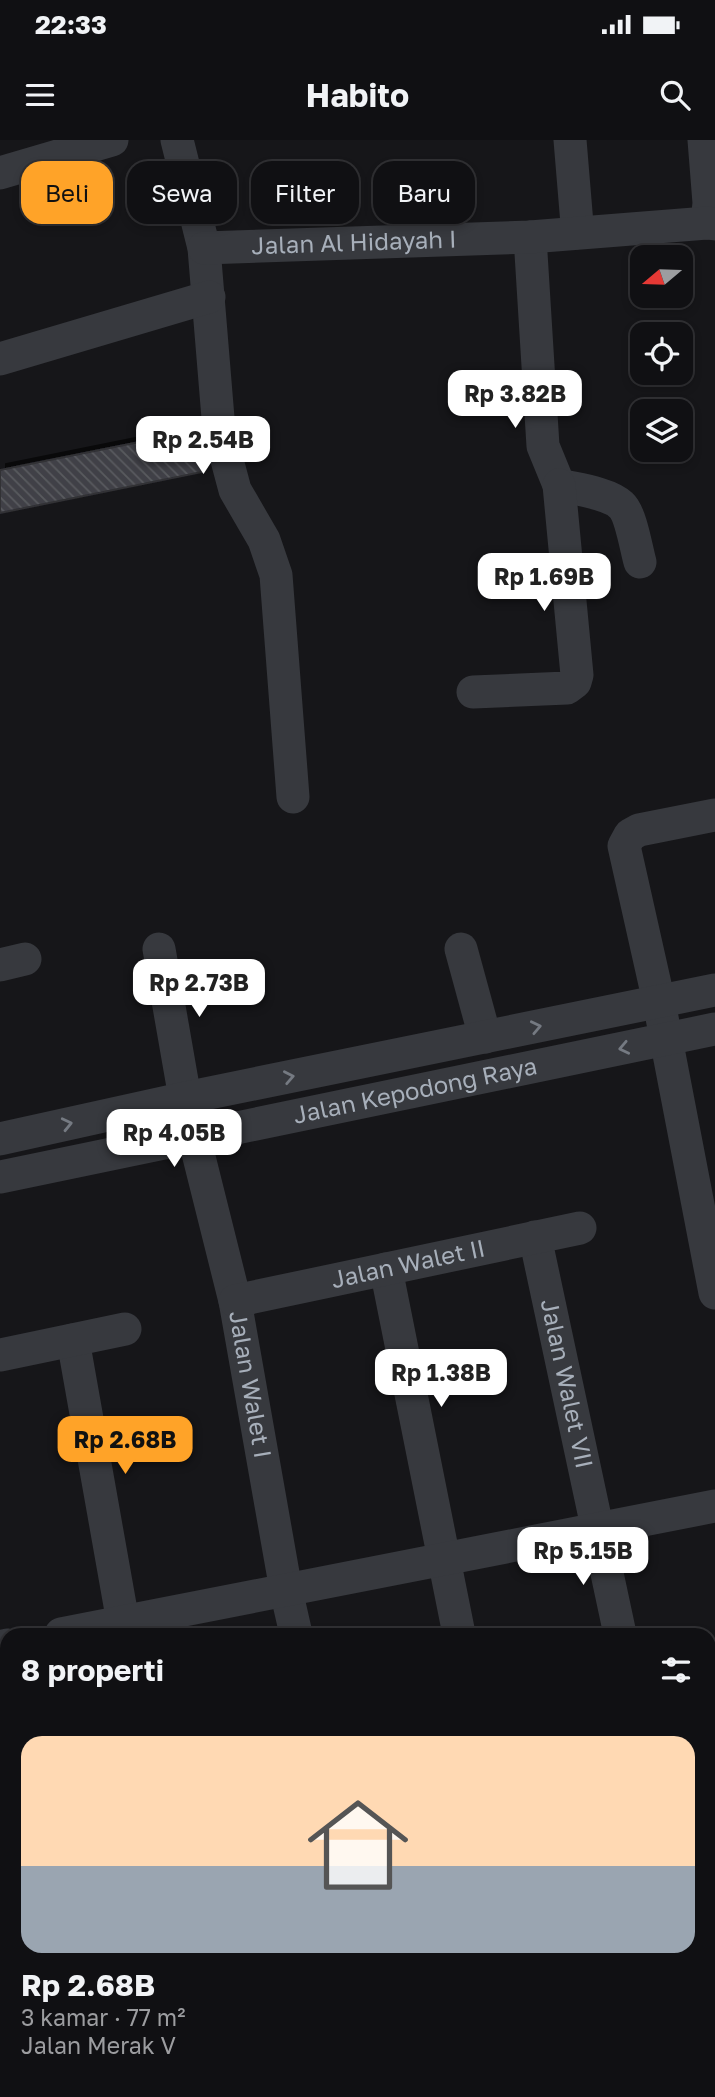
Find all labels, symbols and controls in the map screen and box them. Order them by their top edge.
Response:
text: 22:33 [35,9,107,40]
icon: menu [21,76,59,114]
text: Habito [306,76,409,114]
icon: search [656,76,694,114]
chip: Beli [21,161,113,224]
chip: Sewa [127,161,237,224]
chip: Filter [251,161,359,224]
chip: Baru [373,161,475,224]
street label: Jalan Al Hidayah I [251,223,457,259]
north arrow [630,245,693,308]
map controls [630,245,693,462]
button: locate [630,322,693,385]
pin: Rp 3.82B [443,370,587,430]
text: Rp 3.82B [464,379,566,407]
button: layers [630,399,693,462]
pin: Rp 2.54B [131,416,275,476]
text: Rp 2.54B [152,425,254,453]
pin: Rp 1.69B [472,554,616,613]
text: Rp 1.69B [494,562,594,590]
pin: Rp 2.73B [127,960,271,1019]
text: Rp 2.73B [149,968,249,996]
one-way arrow [530,1020,542,1035]
one-way arrow [618,1039,630,1054]
street label: Jalan Kepodong Raya [290,1050,539,1129]
one-way arrow [283,1070,295,1085]
pin: Rp 4.05B [102,1110,246,1169]
one-way arrow [61,1118,73,1133]
text: Rp 4.05B [123,1118,225,1146]
street label: Jalan Walet II [328,1232,487,1293]
street label: Jalan Walet VII [536,1296,600,1471]
street label: Jalan Walet I [224,1308,278,1460]
pin: Rp 1.38B [369,1350,513,1409]
text: Rp 1.38B [391,1358,491,1386]
pin: Rp 2.68B [53,1416,197,1476]
text: Rp 2.68B [74,1425,176,1453]
pin: Rp 5.15B [511,1528,655,1587]
text: Rp 5.15B [533,1536,633,1564]
icon: filters [657,1651,695,1689]
text: 8 properti [21,1652,164,1688]
icon: home [295,1782,421,1908]
text: Rp 2.68B [21,1967,155,2003]
text: 3 kamar · 77 m² [21,2003,185,2031]
text: Jalan Merak V [21,2031,176,2059]

